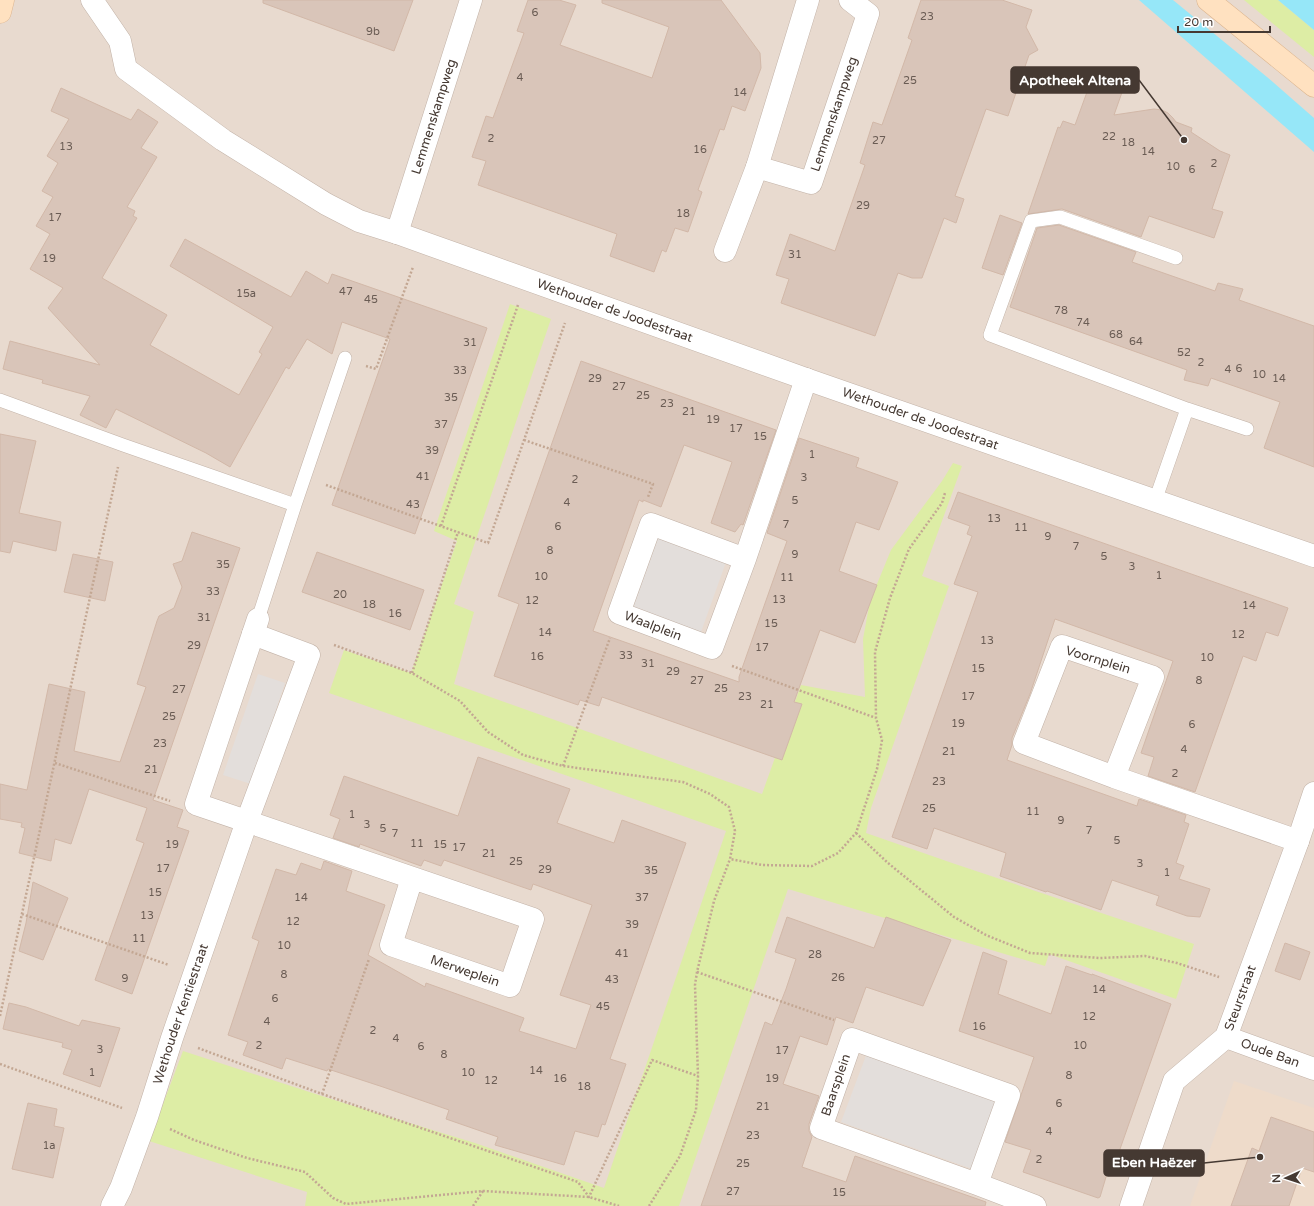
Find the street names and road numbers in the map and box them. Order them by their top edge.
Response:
street label: Lemmenskampweg [807,55,861,174]
street label: Lemmenskampweg [408,57,460,177]
street label: Wethouder de Joodestraat [535,276,695,346]
street label: Wethouder de Joodestraat [840,384,1001,453]
street label: Waalplein [622,608,684,644]
street label: Voornplein [1064,643,1132,677]
street label: Wethouder Kentiestraat [150,942,212,1087]
street label: Merweplein [428,952,502,990]
street label: Steurstraat [1221,963,1260,1033]
street label: Oude Ban [1239,1035,1302,1071]
street label: Baarsplein [818,1052,854,1118]

